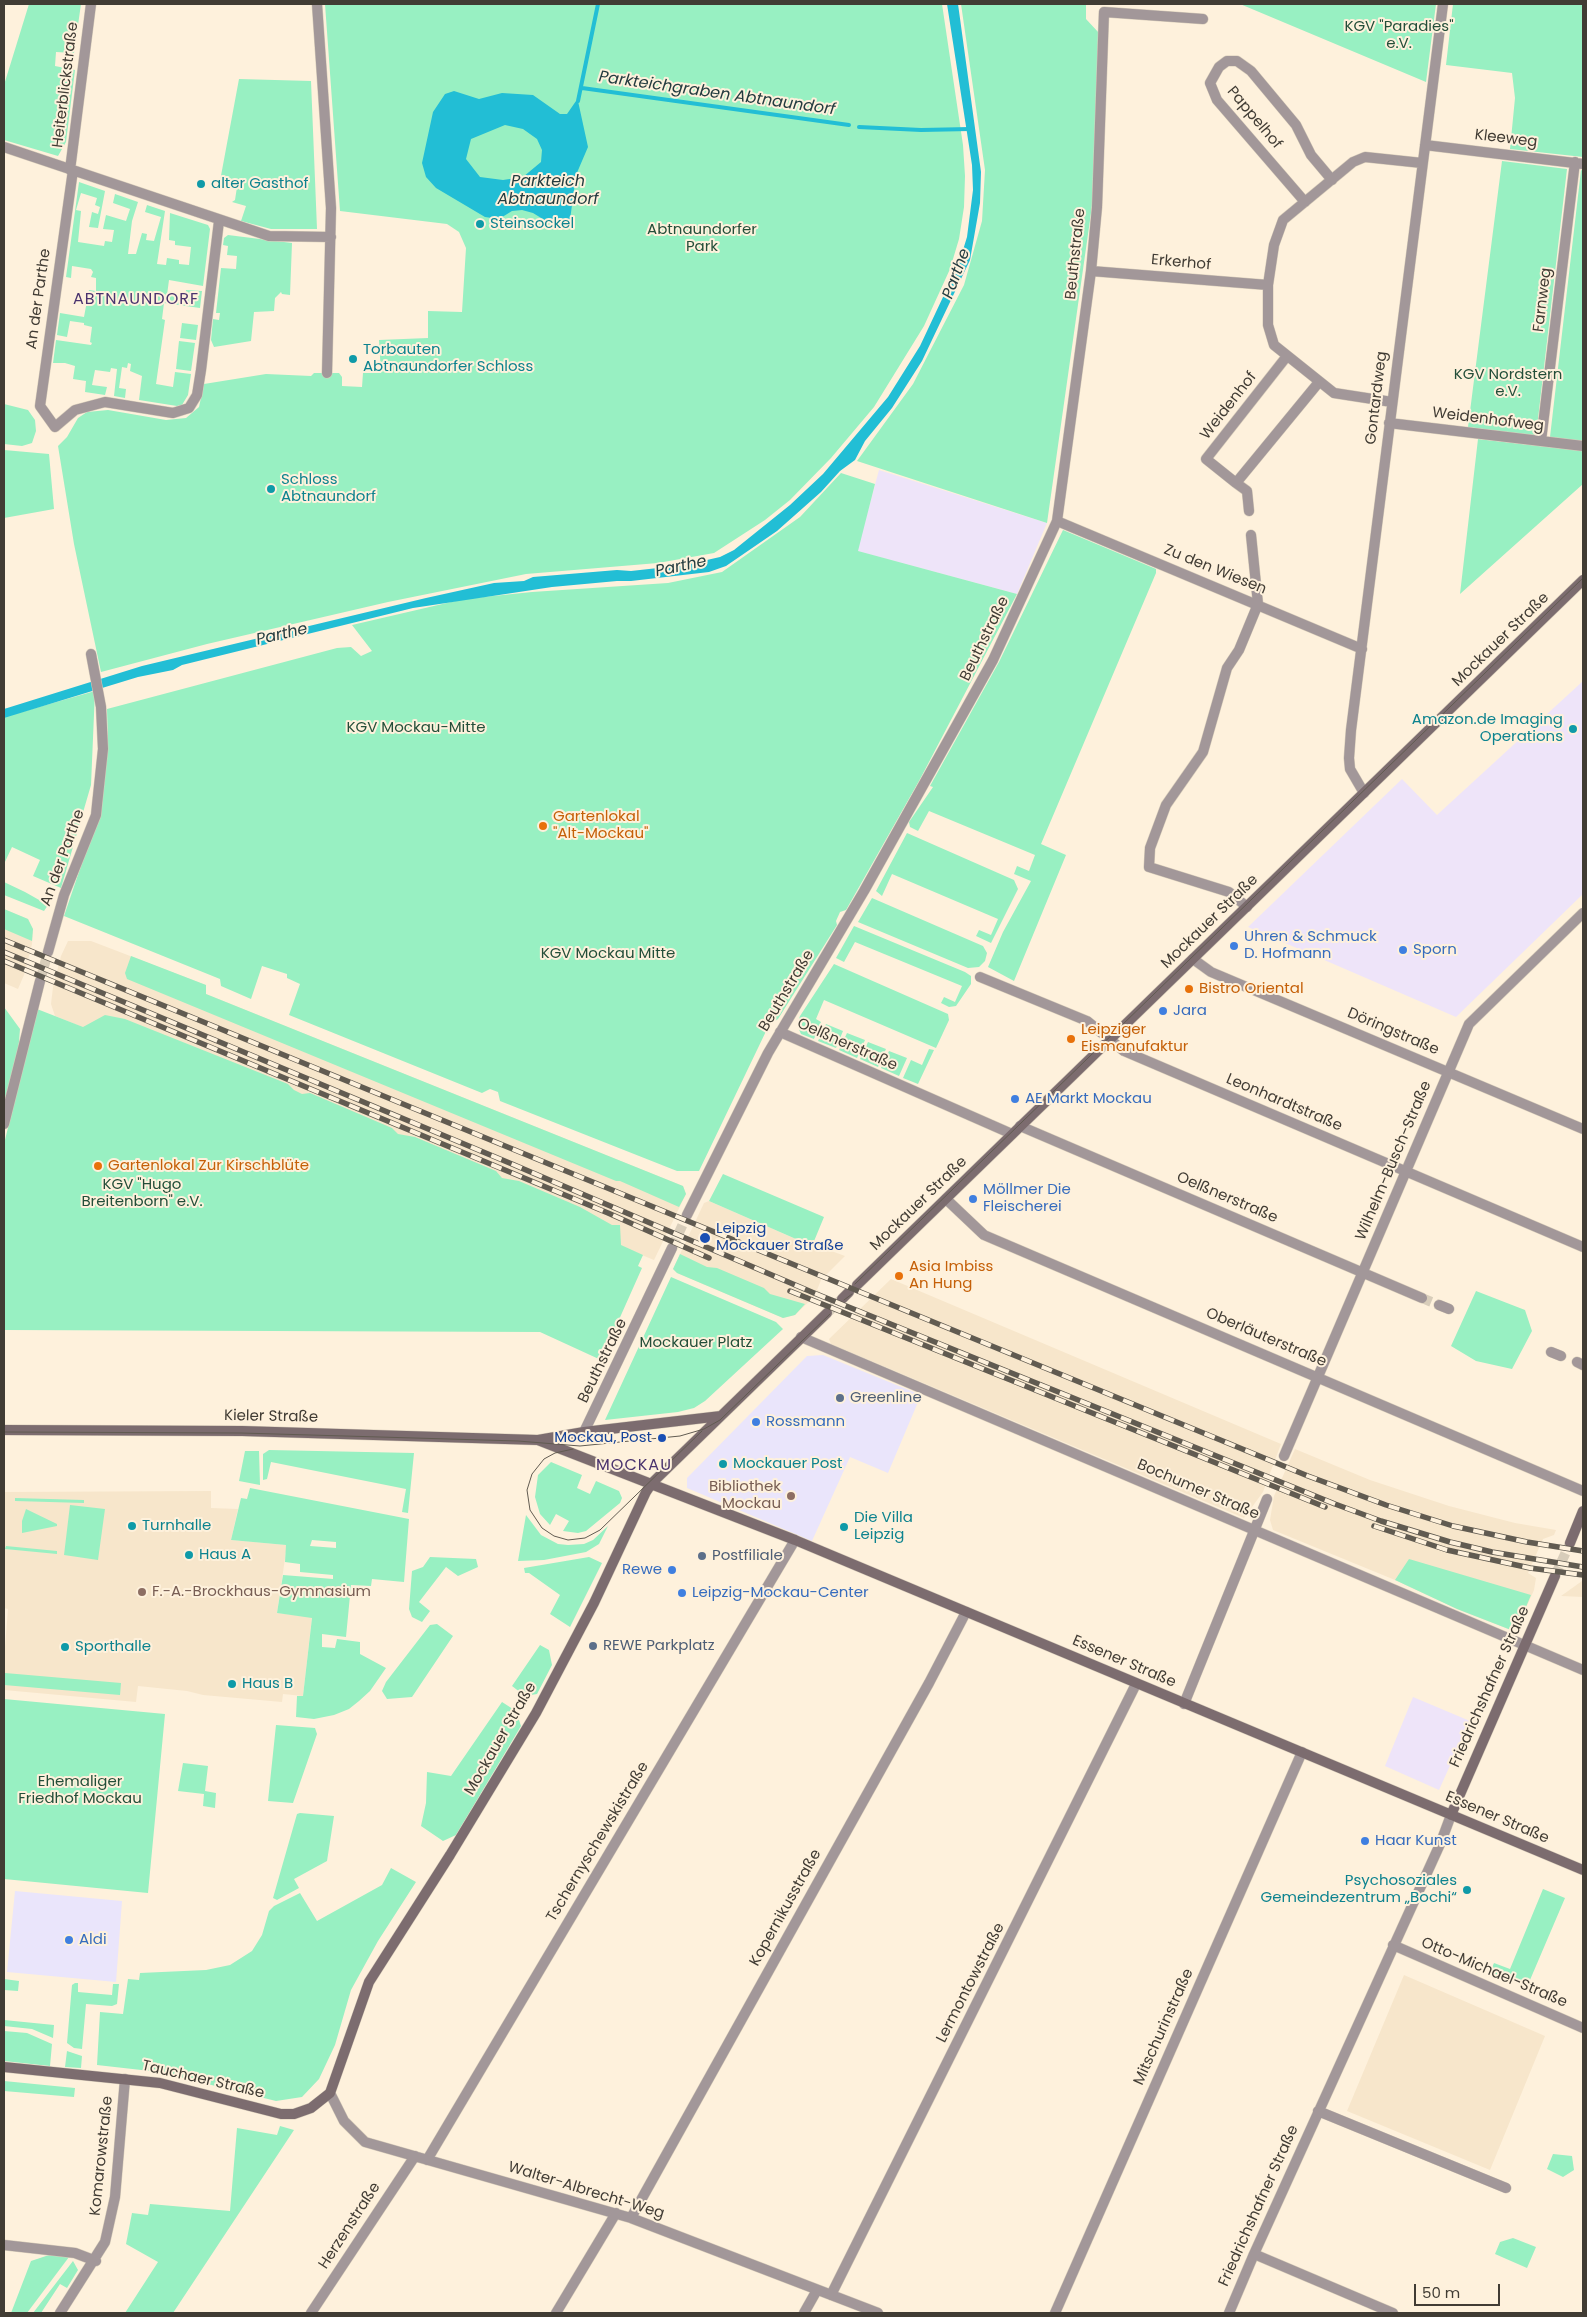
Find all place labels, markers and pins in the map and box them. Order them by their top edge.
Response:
place label: alter Gasthof [211,175,308,193]
marker: alter Gasthof [195,178,207,190]
place label: Steinsockel [490,215,574,233]
marker: Steinsockel [474,218,486,230]
place label: Torbauten Abtnaundorfer Schloss [363,341,533,376]
marker: Torbauten Abtnaundorfer Schloss [347,353,359,365]
place label: Schloss Abtnaundorf [281,471,376,506]
marker: Schloss Abtnaundorf [265,483,277,495]
place label: Amazon.de Imaging Operations [1412,711,1563,746]
marker: Amazon.de Imaging Operations [1567,723,1579,735]
place label: Gartenlokal "Alt-Mockau" [553,808,648,843]
marker: Gartenlokal "Alt-Mockau" [537,820,549,832]
place label: Uhren & Schmuck D. Hofmann [1244,928,1377,963]
marker: Uhren & Schmuck D. Hofmann [1228,940,1240,952]
place label: Sporn [1413,941,1457,959]
marker: Sporn [1397,944,1409,956]
place label: Bistro Oriental [1199,980,1304,998]
marker: Bistro Oriental [1183,983,1195,995]
place label: Jara [1173,1002,1207,1020]
marker: Jara [1157,1005,1169,1017]
place label: Leipziger Eismanufaktur [1081,1021,1188,1056]
marker: Leipziger Eismanufaktur [1065,1033,1077,1045]
place label: AE Markt Mockau [1025,1090,1152,1108]
marker: AE Markt Mockau [1009,1093,1021,1105]
place label: Gartenlokal Zur Kirschblüte [108,1157,309,1175]
marker: Gartenlokal Zur Kirschblüte [92,1160,104,1172]
place label: Möllmer Die Fleischerei [983,1181,1071,1216]
marker: Möllmer Die Fleischerei [967,1193,979,1205]
place label: Leipzig Mockauer Straße [716,1220,843,1255]
marker: Leipzig Mockauer Straße [698,1231,712,1245]
place label: Asia Imbiss An Hung [909,1258,993,1293]
marker: Asia Imbiss An Hung [893,1270,905,1282]
place label: Greenline [850,1389,922,1407]
marker: Greenline [834,1392,846,1404]
place label: Rossmann [766,1413,845,1431]
marker: Rossmann [750,1416,762,1428]
place label: Mockau, Post [554,1429,652,1447]
marker: Mockau, Post [656,1432,668,1444]
place label: Mockauer Post [733,1455,843,1473]
marker: Mockauer Post [717,1458,729,1470]
place label: Bibliothek Mockau [709,1478,781,1513]
marker: Bibliothek Mockau [785,1490,797,1502]
place label: Die Villa Leipzig [854,1509,913,1544]
place label: Turnhalle [142,1517,211,1535]
marker: Turnhalle [126,1520,138,1532]
marker: Die Villa Leipzig [838,1521,850,1533]
place label: Haus A [199,1546,251,1564]
place label: Postfiliale [712,1547,783,1565]
marker: Haus A [183,1549,195,1561]
marker: Postfiliale [696,1550,708,1562]
place label: Rewe [622,1561,662,1579]
marker: Rewe [666,1564,678,1576]
place label: F.-A.-Brockhaus-Gymnasium [152,1583,371,1601]
place label: Leipzig-Mockau-Center [692,1584,869,1602]
marker: F.-A.-Brockhaus-Gymnasium [136,1586,148,1598]
marker: Leipzig-Mockau-Center [676,1587,688,1599]
place label: REWE Parkplatz [603,1637,715,1655]
place label: Sporthalle [75,1638,151,1656]
marker: REWE Parkplatz [587,1640,599,1652]
marker: Sporthalle [59,1641,71,1653]
place label: Haus B [242,1675,293,1693]
marker: Haus B [226,1678,238,1690]
place label: Haar Kunst [1375,1832,1457,1850]
marker: Haar Kunst [1359,1835,1371,1847]
place label: Psychosoziales Gemeindezentrum „Bochi“ [1261,1872,1457,1907]
marker: Psychosoziales Gemeindezentrum „Bochi“ [1461,1884,1473,1896]
place label: Aldi [79,1931,107,1949]
marker: Aldi [63,1934,75,1946]

